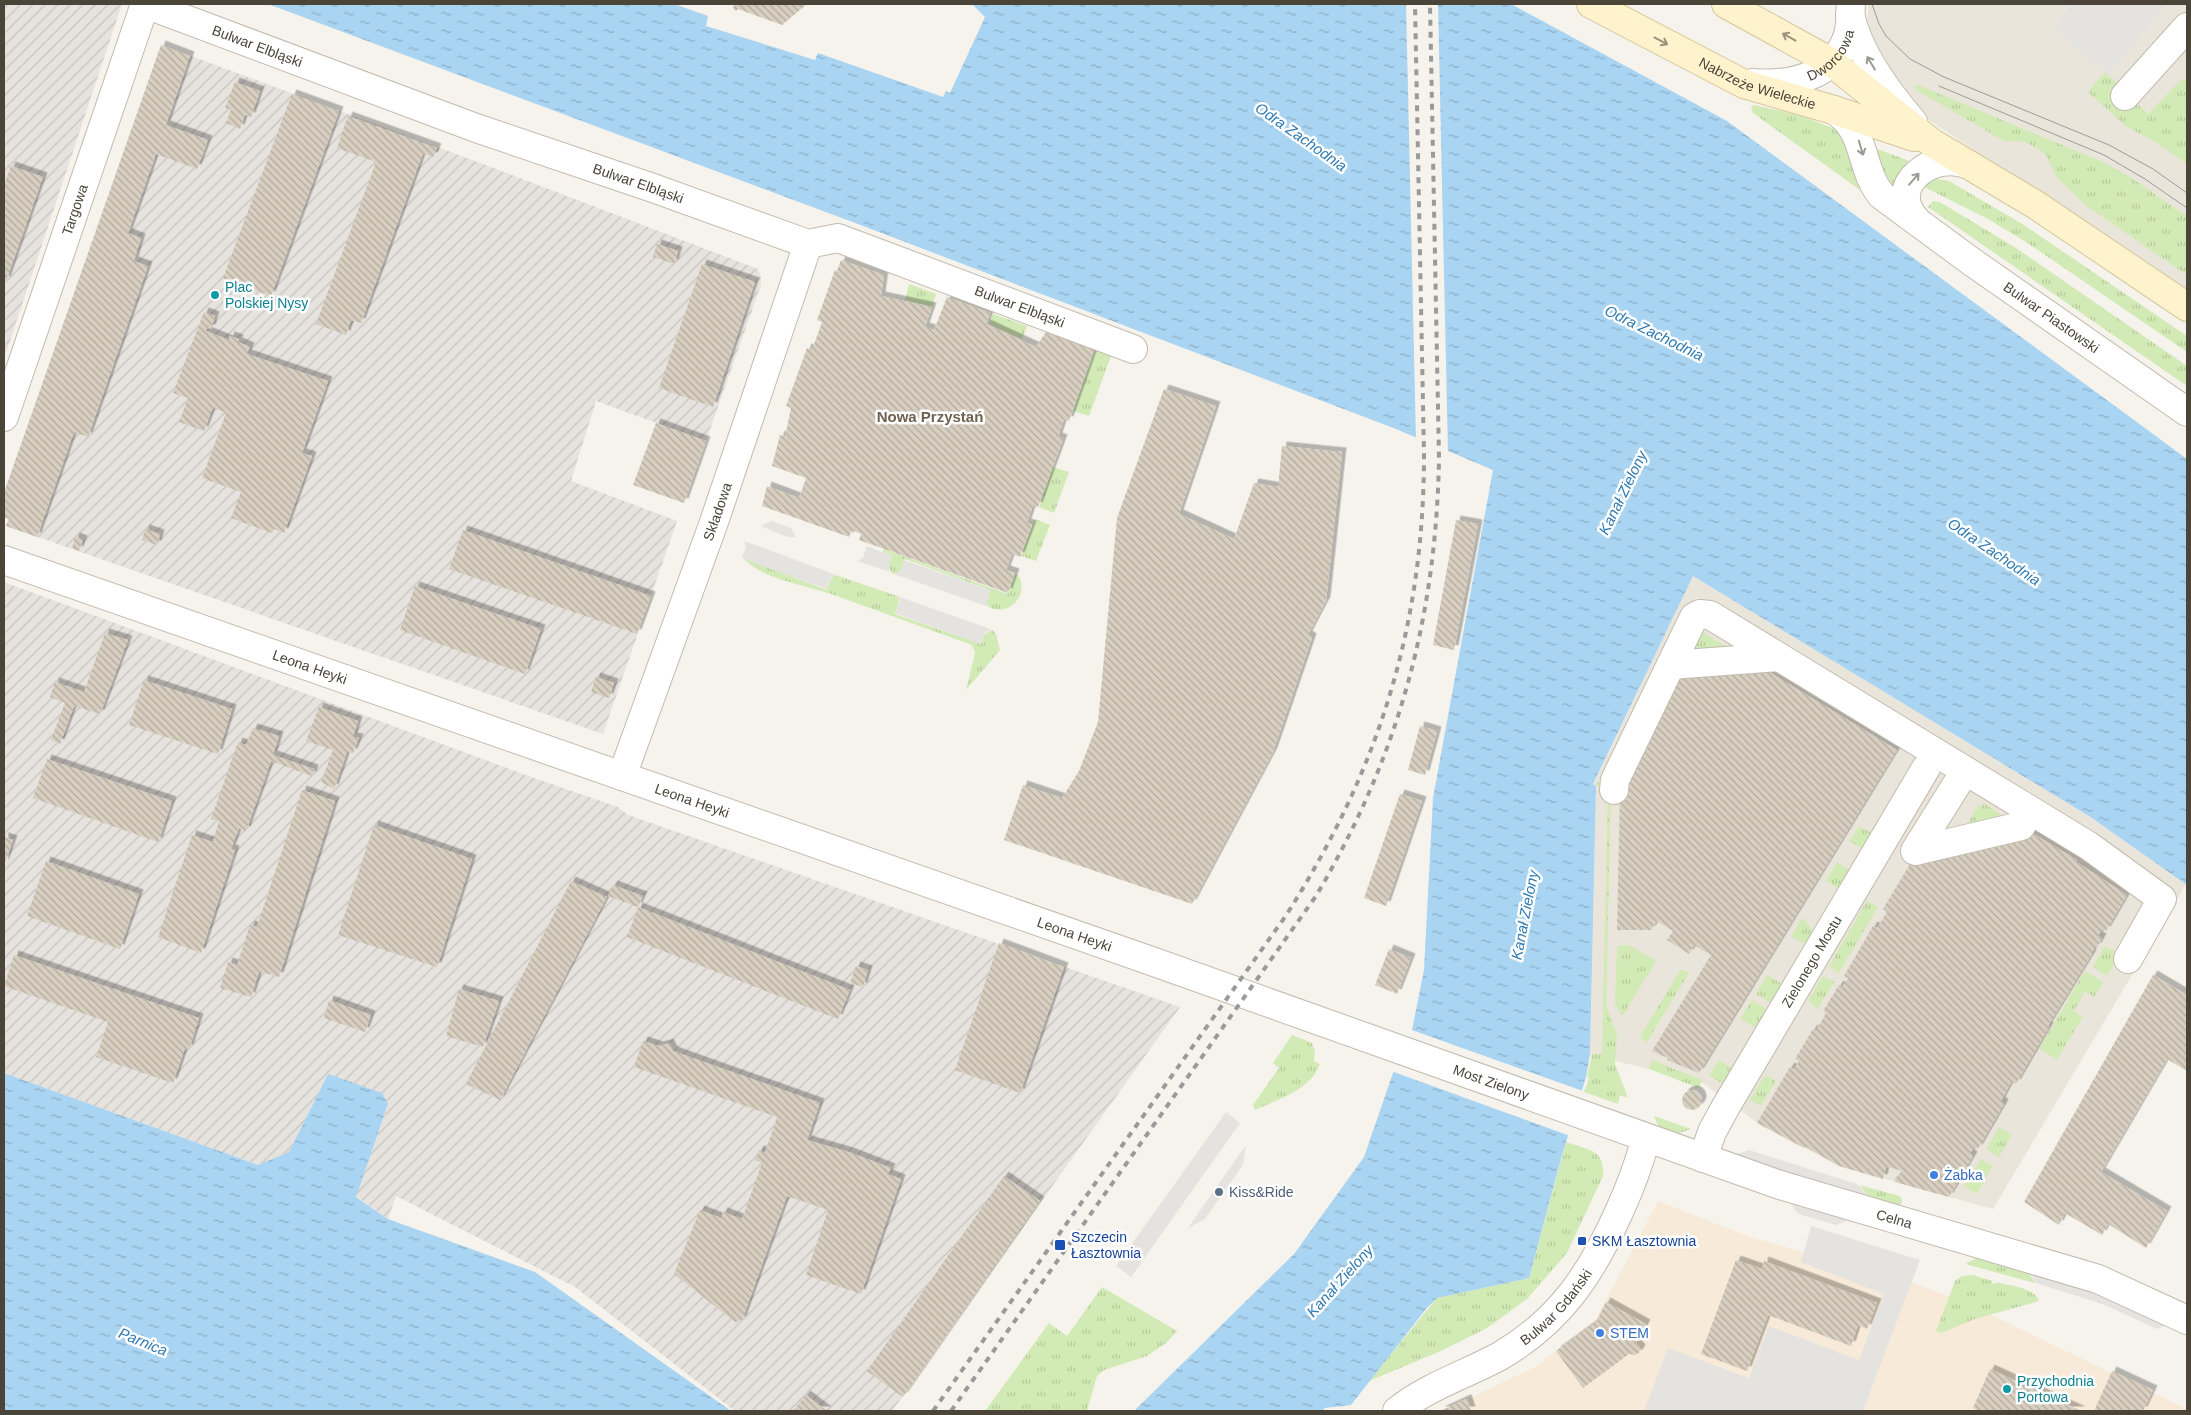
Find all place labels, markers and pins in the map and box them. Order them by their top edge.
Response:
place label: Plac Polskiej Nysy [225,279,308,311]
marker: Plac Polskiej Nysy [209,289,221,301]
place label: Żabka [1944,1166,1983,1183]
marker: Żabka [1928,1169,1940,1181]
place label: Kiss&Ride [1229,1184,1294,1200]
marker: Kiss&Ride [1213,1186,1225,1198]
place label: Szczecin Łasztownia [1071,1229,1141,1261]
place label: SKM Łasztownia [1592,1233,1696,1249]
marker: SKM Łasztownia [1576,1235,1588,1247]
marker: Szczecin Łasztownia [1053,1238,1067,1252]
place label: STEM [1610,1325,1649,1341]
marker: STEM [1594,1327,1606,1339]
place label: Przychodnia Portowa [2017,1373,2094,1405]
marker: Przychodnia Portowa [2001,1383,2013,1395]

